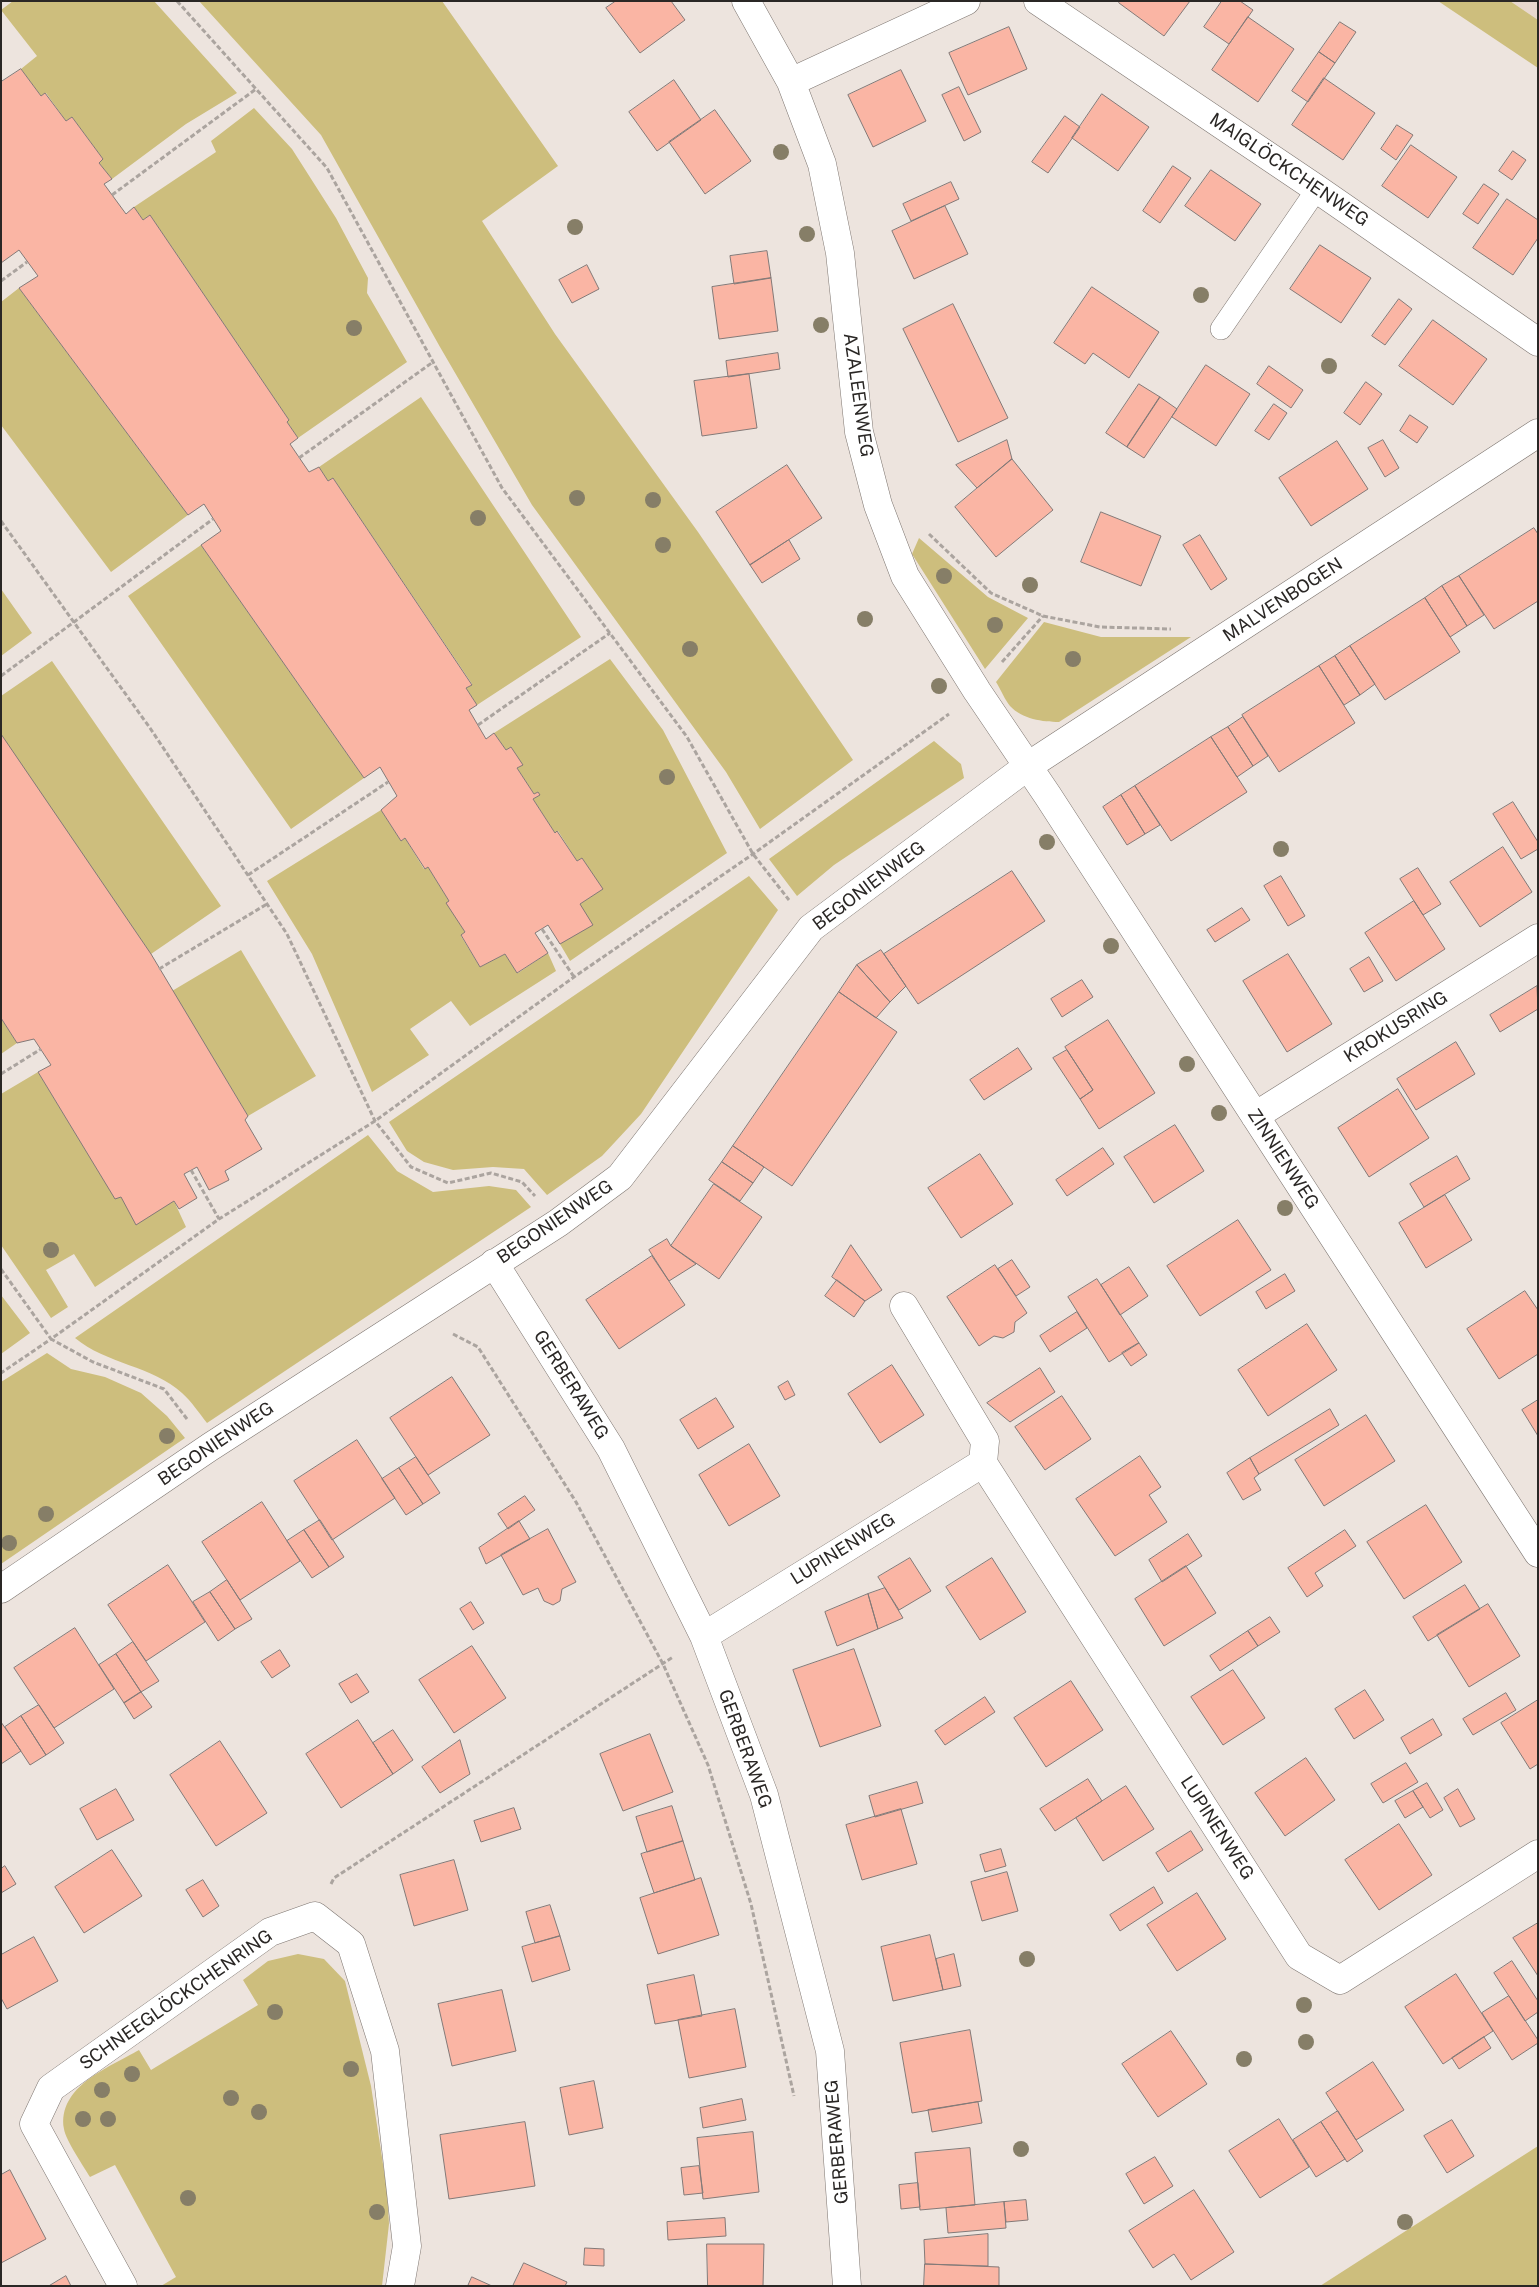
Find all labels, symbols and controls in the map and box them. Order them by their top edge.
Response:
street label: MAIGLÖCKCHENWEG [1205,109,1373,231]
street label: AZALEENWEG [839,331,877,459]
street label: MALVENBOGEN [1219,553,1347,647]
street label: BEGONIENWEG [809,837,929,935]
street label: KROKUSRING [1340,987,1452,1067]
street label: ZINNIENWEG [1243,1105,1323,1213]
street label: BEGONIENWEG [493,1175,617,1269]
street label: GERBERAWEG [529,1326,613,1444]
street label: BEGONIENWEG [154,1397,278,1491]
street label: LUPINENWEG [787,1508,899,1590]
street label: GERBERAWEG [714,1687,776,1811]
street label: LUPINENWEG [1176,1772,1258,1884]
street label: SCHNEEGLÖCKCHENRING [76,1925,276,2075]
street label: GERBERAWEG [821,2079,853,2205]

